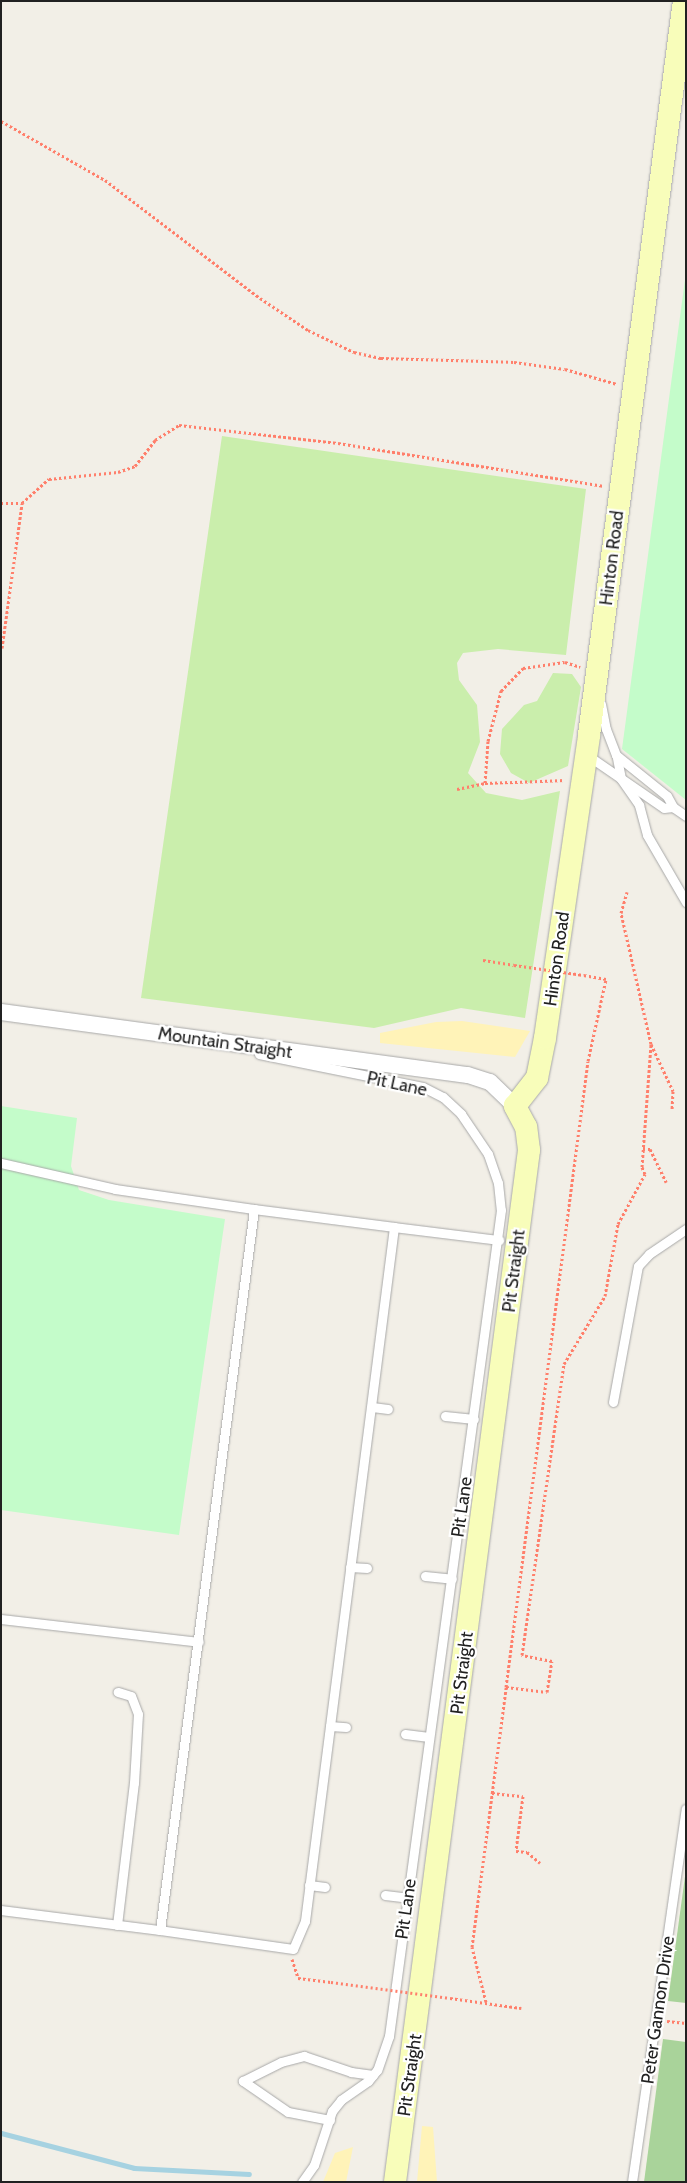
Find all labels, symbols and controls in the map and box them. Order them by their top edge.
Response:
street label: Hinton Road [595,509,629,607]
street label: Hinton Road [540,910,574,1008]
street label: Mountain Straight [157,1023,293,1063]
street label: Pit Lane [365,1067,429,1101]
street label: Pit Straight [498,1228,530,1314]
street label: Pit Lane [447,1475,477,1539]
street label: Pit Straight [446,1630,478,1716]
street label: Pit Lane [391,1877,421,1941]
street label: Peter Gannon Drive [637,1934,679,2086]
street label: Pit Straight [394,2032,426,2118]

